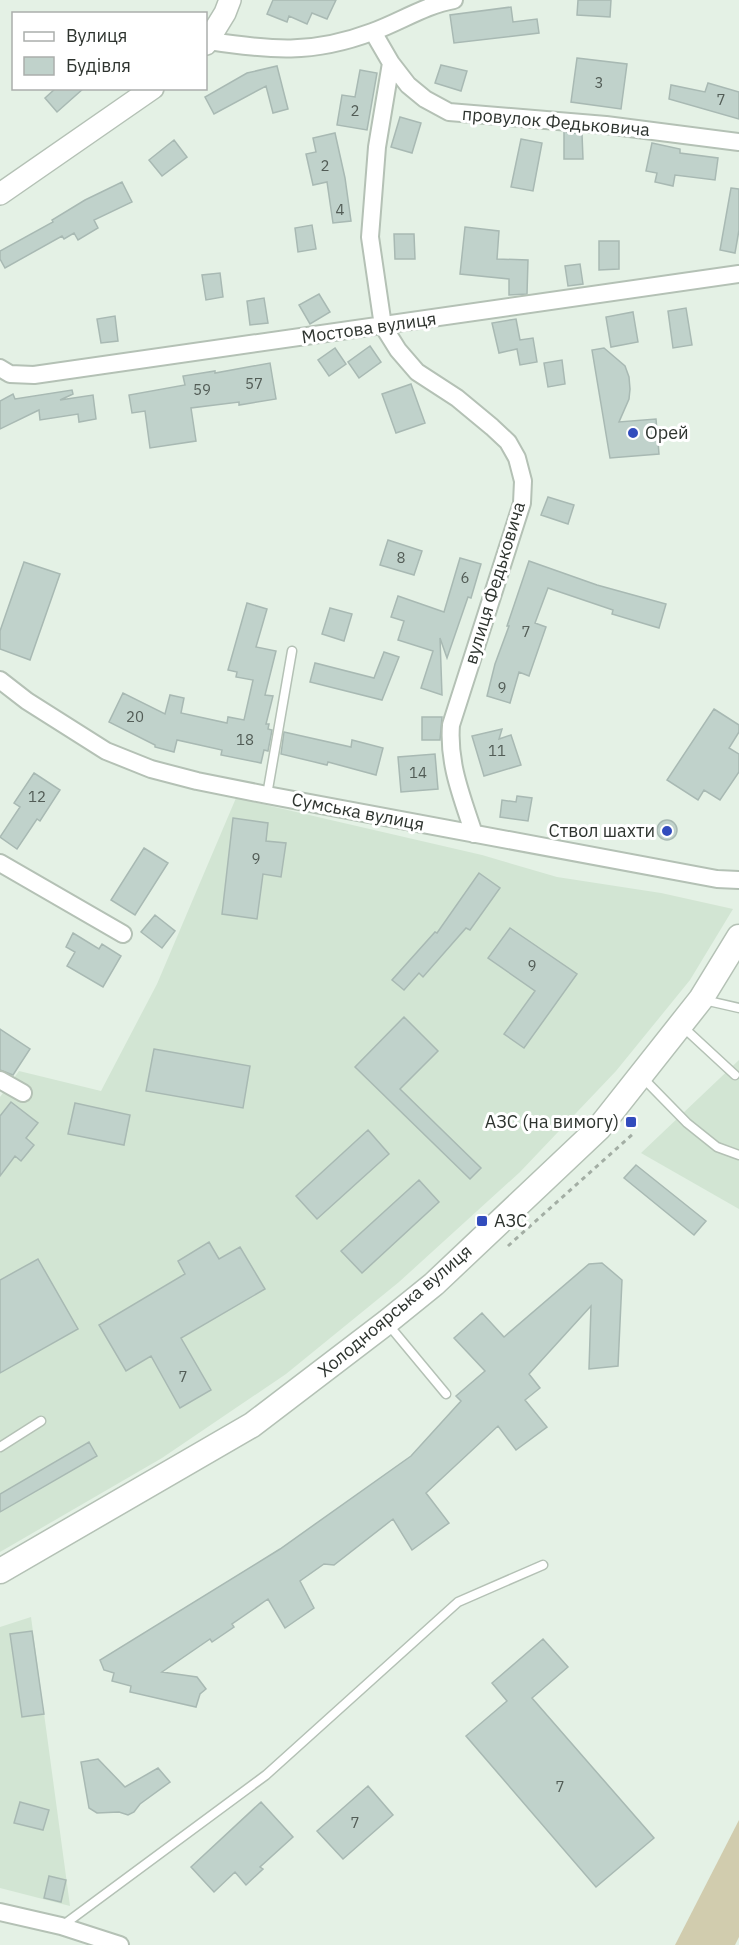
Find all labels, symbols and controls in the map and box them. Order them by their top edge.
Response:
legend [12,12,207,90]
text: Вулиця [66,24,127,47]
text: Будівля [66,54,131,77]
house number: 3 [594,73,604,92]
house number: 7 [716,90,726,109]
house number: 2 [350,101,360,120]
street label: провулок Федьковича [461,102,651,141]
house number: 2 [320,156,330,175]
house number: 4 [335,200,345,219]
street label: Мостова вулиця [300,307,438,348]
house number: 57 [245,374,263,393]
house number: 59 [193,380,211,399]
place label: Орей [645,421,689,444]
marker: Орей [626,426,640,440]
street label: вулиця Федьковича [459,498,530,667]
house number: 8 [396,548,406,567]
house number: 6 [460,568,470,587]
house number: 7 [521,622,531,641]
house number: 9 [497,678,507,697]
house number: 20 [126,707,144,726]
house number: 18 [236,730,254,749]
house number: 11 [488,741,506,760]
house number: 14 [409,763,427,782]
house number: 12 [28,787,46,806]
street label: Сумська вулиця [290,787,426,836]
place label: Ствол шахти [549,819,655,842]
marker: Ствол шахти [660,824,674,838]
house number: 9 [251,849,261,868]
house number: 9 [527,956,537,975]
place label: АЗС (на вимогу) [485,1110,619,1133]
marker: АЗС (на вимогу) [624,1115,638,1129]
place label: АЗС [494,1209,527,1232]
marker: АЗС [475,1214,489,1228]
street label: Холодноярська вулиця [313,1239,476,1382]
house number: 7 [178,1367,188,1386]
house number: 7 [555,1777,565,1796]
house number: 7 [350,1813,360,1832]

